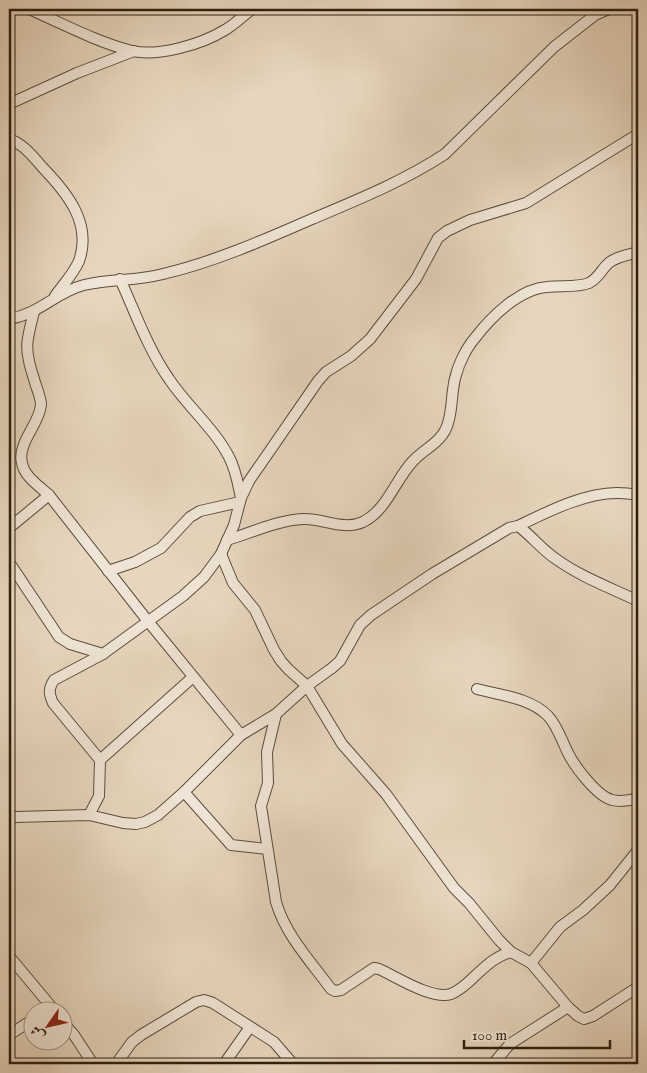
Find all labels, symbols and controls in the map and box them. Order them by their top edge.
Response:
north arrow [22,1000,72,1050]
scale bar [464,1018,611,1050]
text: ش [27,1022,49,1044]
text: 100 m [472,1026,508,1045]

